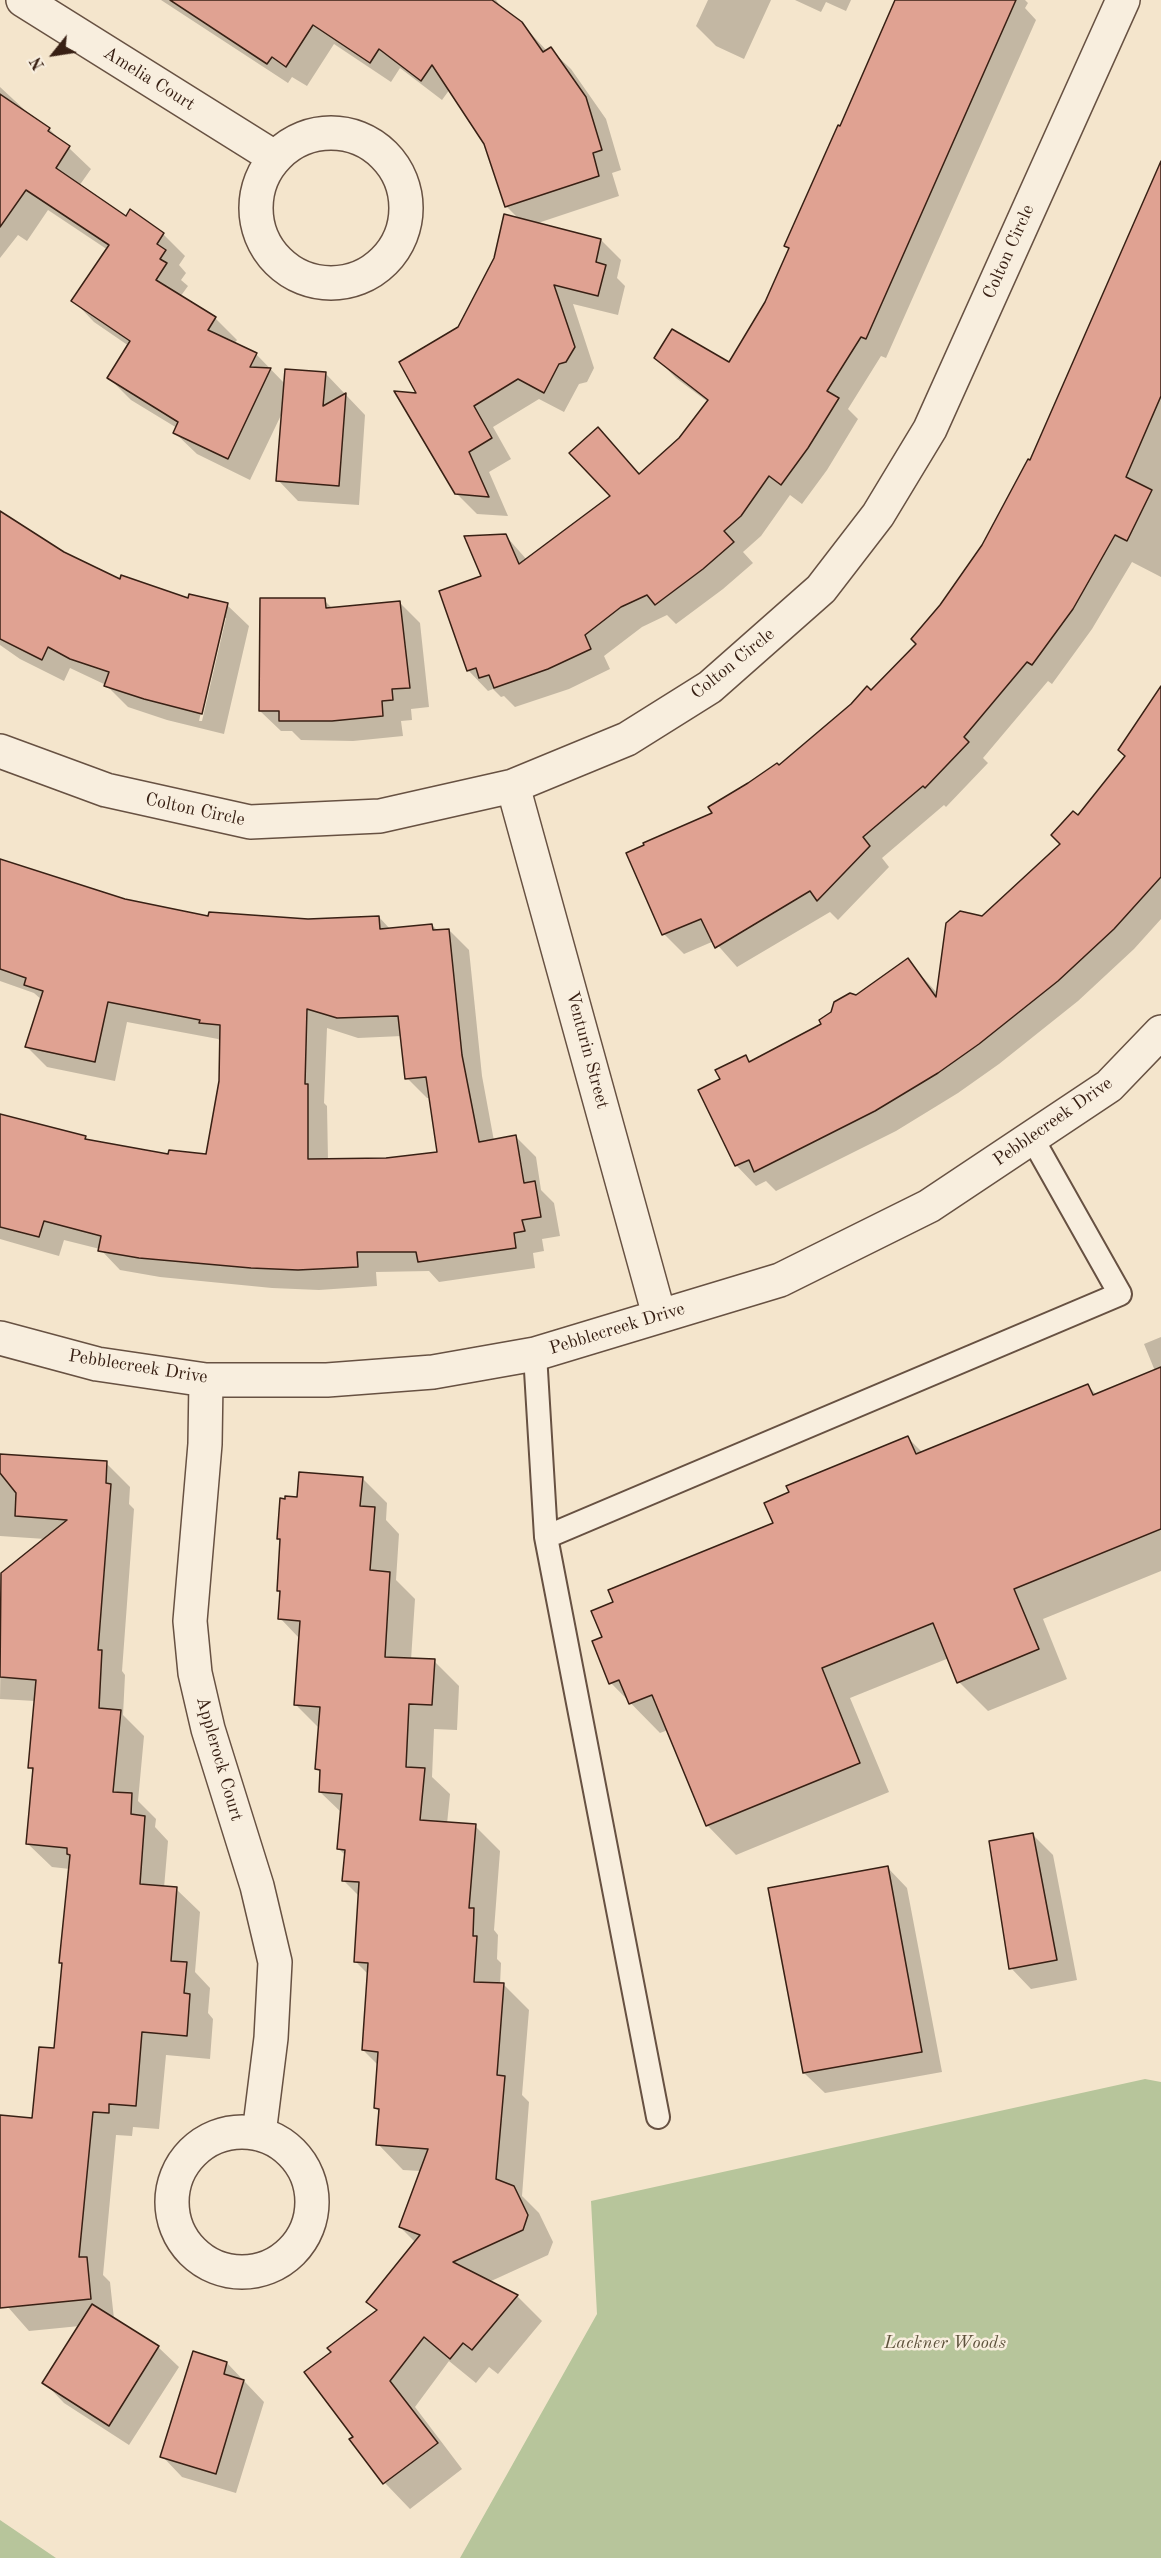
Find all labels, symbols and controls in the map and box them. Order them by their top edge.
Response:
north arrow [24,24,84,84]
street label: Amelia Court [99,42,199,116]
text: N [28,54,48,72]
street label: Colton Circle [979,201,1039,303]
street label: Colton Circle [687,624,779,704]
street label: Colton Circle [143,789,247,831]
street label: Venturin Street [561,989,613,1111]
street label: Pebblecreek Drive [989,1073,1117,1171]
street label: Pebblecreek Drive [547,1298,687,1360]
street label: Pebblecreek Drive [67,1345,209,1389]
street label: Applerock Court [191,1694,247,1824]
park label: Lackner Woods [884,2332,1006,2354]

